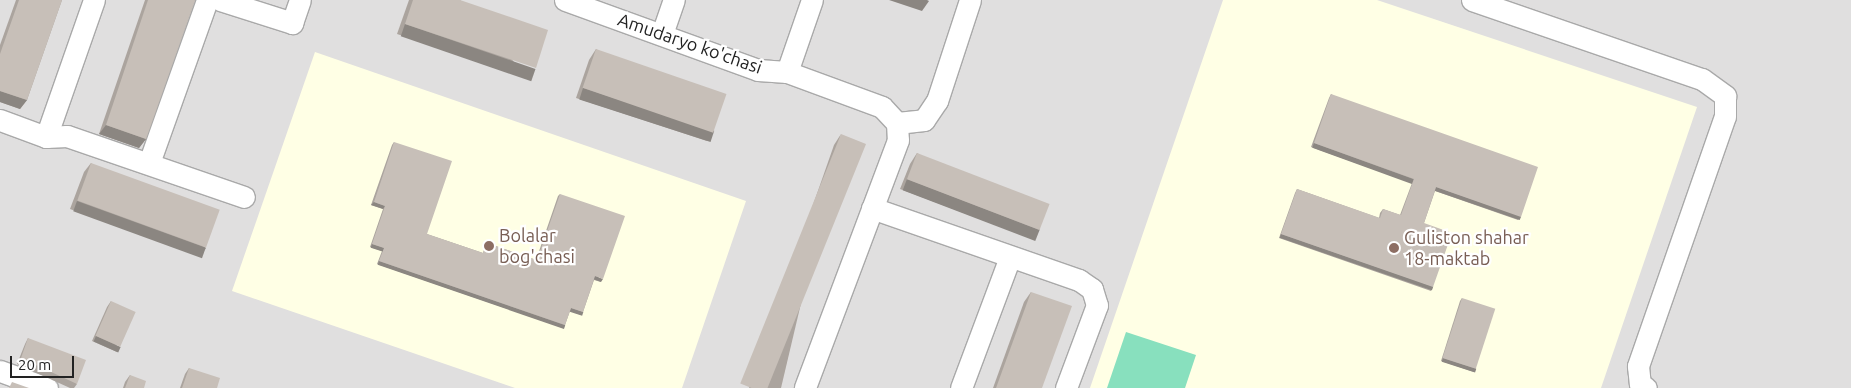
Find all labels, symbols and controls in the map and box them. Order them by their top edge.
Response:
street label: Amudaryo ko'chasi [615,8,765,78]
place label: Bolalar bog'chasi [499,225,575,268]
place label: Guliston shahar 18-maktab [1404,227,1529,270]
marker: Bolalar bog'chasi [483,240,495,252]
marker: Guliston shahar 18-maktab [1388,242,1400,254]
scale bar [12,346,76,378]
text: 20 m [18,356,51,373]

